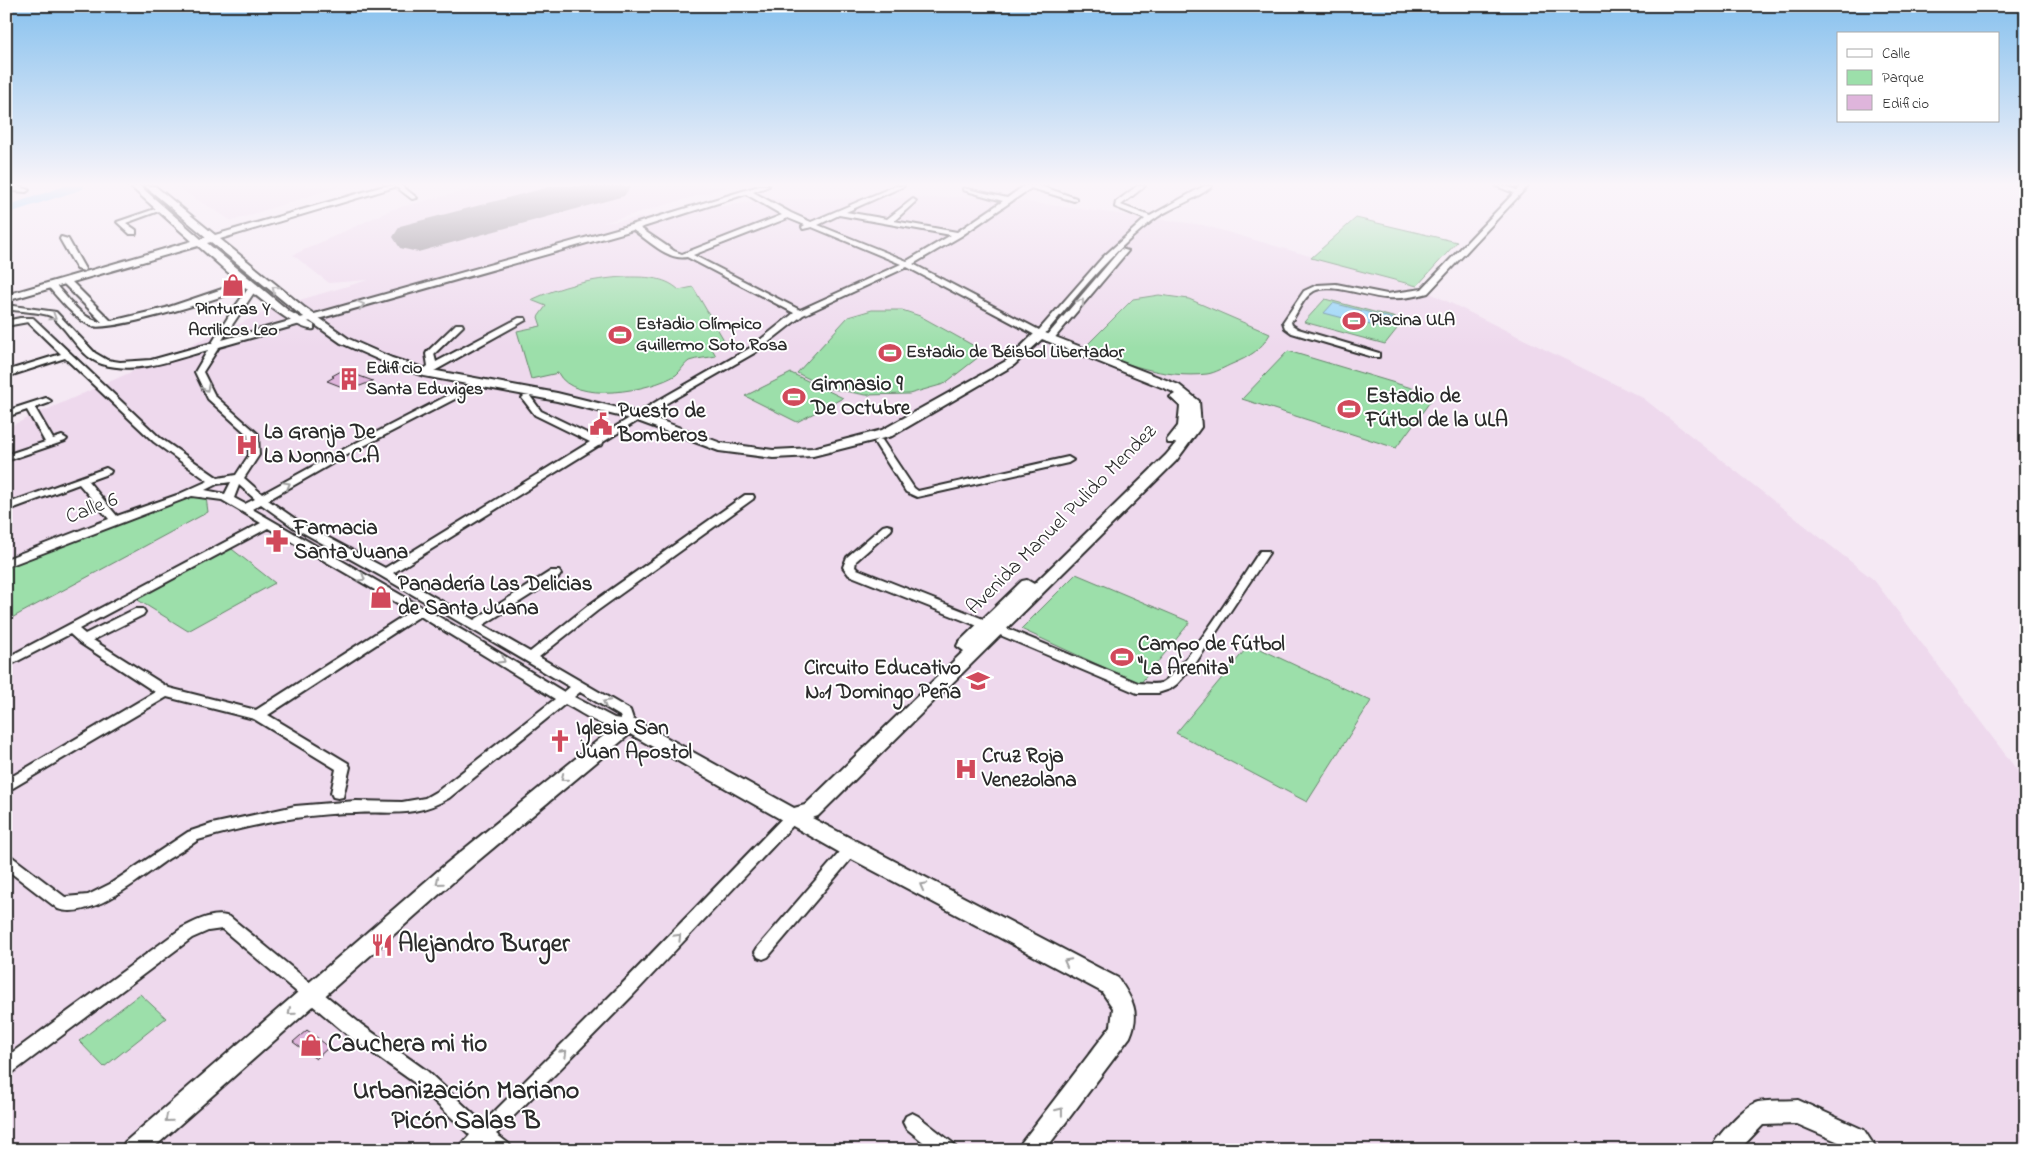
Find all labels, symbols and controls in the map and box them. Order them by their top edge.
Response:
legend [1837,32,2000,122]
text: Calle [1882,43,1910,65]
text: Parque [1882,67,1924,89]
text: Edificio [1882,93,1929,115]
shop icon: Pinturas Y Acrilicos Leo [220,272,246,298]
one-way arrow [272,286,281,294]
place label: Pinturas Y Acrilicos Leo [188,297,278,344]
one-way arrow [1076,299,1084,308]
one-way arrow [356,300,365,310]
sports icon: Piscina ULA [1341,308,1367,334]
place label: Piscina ULA [1370,308,1455,334]
one-way arrow [48,310,57,320]
place label: Estadio Olímpico Guillermo Soto Rosa [636,312,788,359]
sports icon: Estadio Olímpico Guillermo Soto Rosa [607,322,633,348]
sports icon: Estadio de Béisbol Libertador [877,340,903,366]
place label: Estadio de Béisbol Libertador [906,340,1124,366]
place label: Edificio Santa Eduviges [366,356,483,404]
building icon: Edificio Santa Eduviges [336,366,362,392]
place label: Gimnasio 9 De Octubre [810,370,911,424]
place label: Estadio de Fútbol de la ULA [1365,382,1508,436]
one-way arrow [200,383,210,392]
sports icon: Gimnasio 9 De Octubre [781,384,807,410]
sports icon: Estadio de Fútbol de la ULA [1336,396,1362,422]
place label: Puesto de Bomberos [617,397,708,451]
public building icon: Puesto de Bomberos [588,411,614,437]
place label: La Granja De La Nonna C.A [264,418,380,472]
street label: Avenida Manuel Pulido Mendez [960,418,1164,622]
hospital icon: La Granja De La Nonna C.A [234,432,260,458]
one-way arrow [281,482,290,492]
street label: Calle 6 [61,485,123,533]
place label: Farmacia Santa Juana [293,514,408,568]
pharmacy icon: Farmacia Santa Juana [264,528,290,554]
place label: Panadería Las Delicias de Santa Juana [398,570,593,624]
one-way arrow [356,572,365,581]
shop icon: Panadería Las Delicias de Santa Juana [368,584,394,610]
place label: Campo de fútbol "La Arenita" [1137,630,1285,684]
sports icon: Campo de fútbol "La Arenita" [1109,644,1135,670]
one-way arrow [496,654,505,664]
place label: Circuito Educativo Nº1 Domingo Peña [804,654,961,710]
school or university icon: Circuito Educativo Nº1 Domingo Peña [965,668,991,694]
one-way arrow [603,700,612,710]
place label: Iglesia San Juan Apostol [576,714,692,768]
church icon: Iglesia San Juan Apostol [547,728,573,754]
place label: Cruz Roja Venezolana [981,742,1077,796]
hospital icon: Cruz Roja Venezolana [953,756,979,782]
one-way arrow [561,772,570,780]
one-way arrow [436,876,445,885]
one-way arrow [919,883,928,893]
place label: Alejandro Burger [398,927,571,965]
restaurant icon: Alejandro Burger [369,932,395,958]
one-way arrow [672,934,681,943]
one-way arrow [1063,958,1072,968]
one-way arrow [287,1007,296,1016]
place label: Cauchera mi tio [328,1027,487,1063]
shop icon: Cauchera mi tio [298,1032,324,1058]
one-way arrow [558,1050,567,1059]
district label: Urbanización Mariano Picón Salas B [353,1073,579,1141]
one-way arrow [1054,1108,1062,1117]
one-way arrow [164,1113,173,1122]

